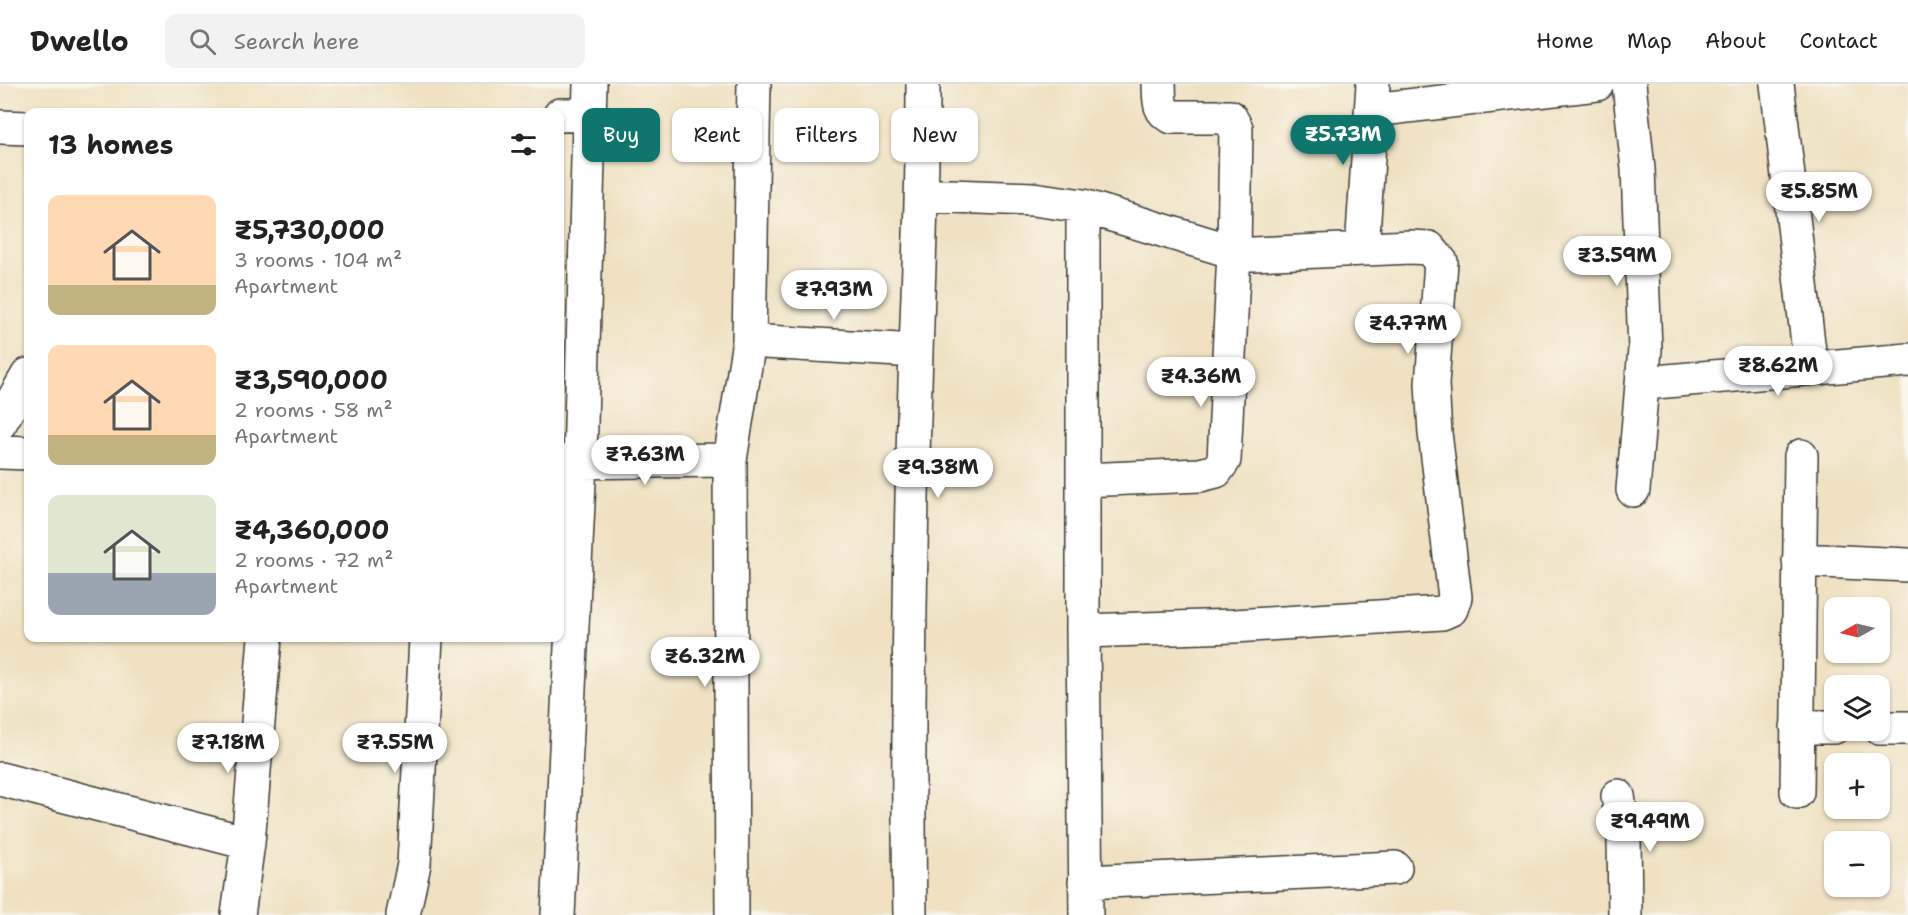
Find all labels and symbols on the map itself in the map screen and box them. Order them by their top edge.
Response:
pin: ₹5.73M [1294,115,1392,166]
pin: ₹5.85M [1770,172,1868,223]
pin: ₹3.59M [1568,236,1666,287]
pin: ₹7.93M [785,270,883,321]
pin: ₹4.77M [1359,304,1457,355]
pin: ₹8.62M [1729,346,1827,397]
pin: ₹4.36M [1152,357,1250,408]
pin: ₹7.63M [596,435,694,486]
pin: ₹9.38M [889,448,987,499]
north arrow [1824,597,1890,663]
pin: ₹6.32M [656,637,754,688]
pin: ₹7.18M [179,723,277,774]
pin: ₹7.55M [346,723,444,774]
pin: ₹9.49M [1601,802,1699,853]

